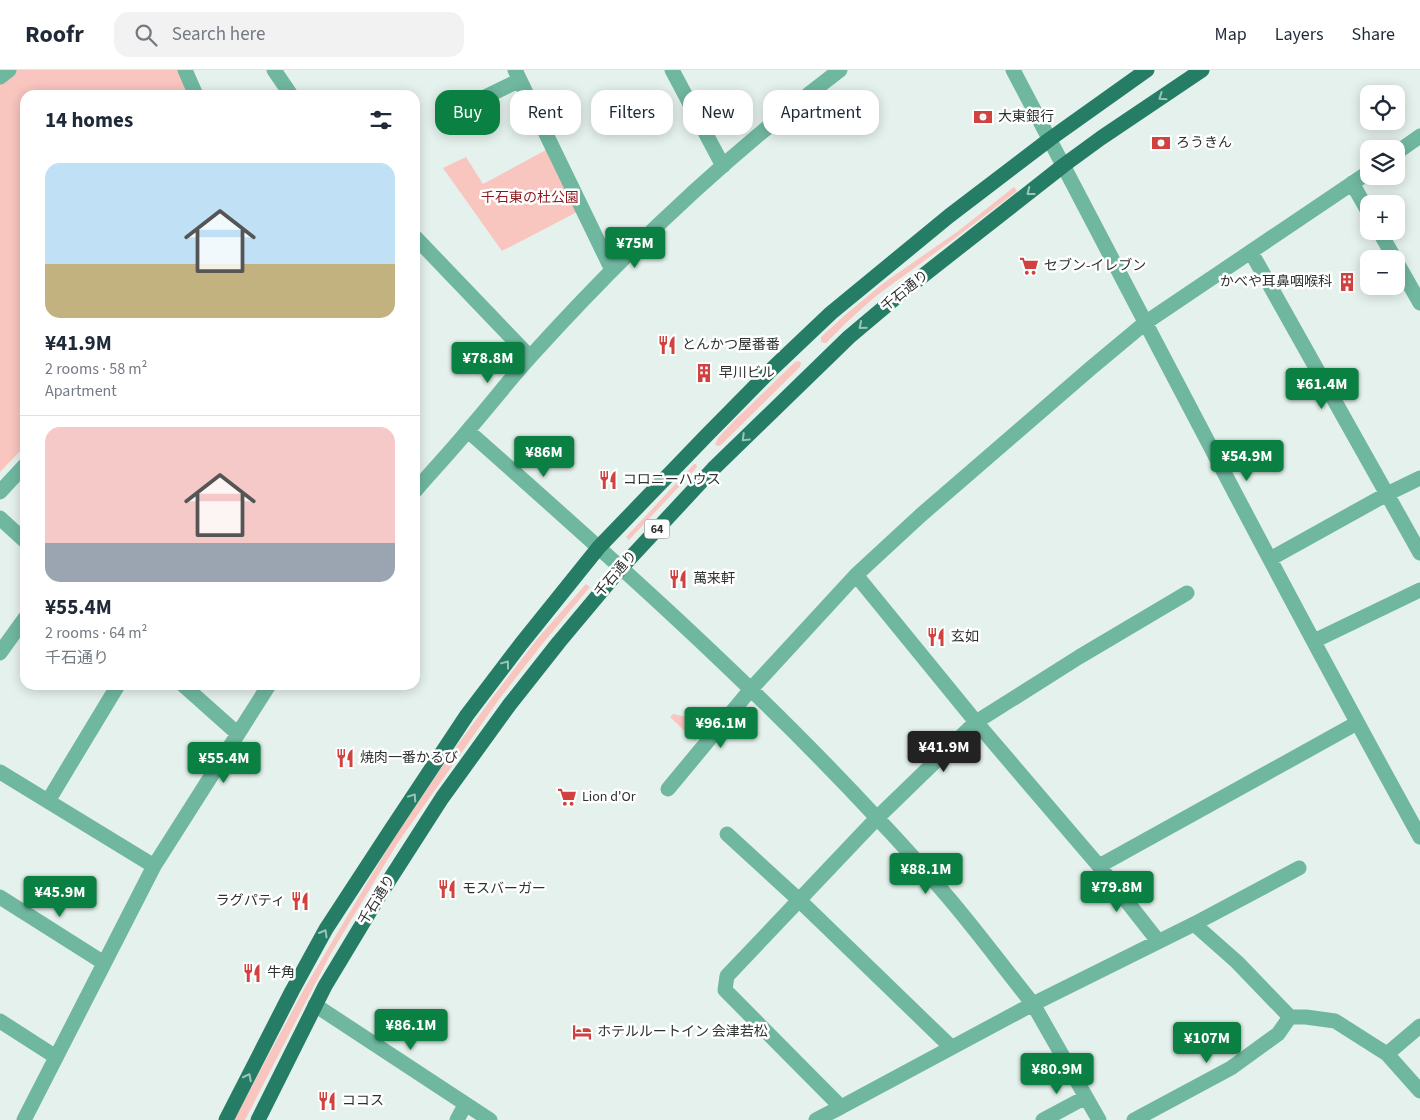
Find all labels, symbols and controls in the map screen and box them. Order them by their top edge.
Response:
search box [114,12,464,57]
text: Roofr [25,17,84,52]
icon: search [132,21,160,49]
text: Search here [172,21,265,48]
text: Map [1215,22,1247,47]
text: Layers [1275,22,1324,47]
text: Share [1352,22,1395,47]
map controls [1360,85,1405,295]
button: locate [1360,85,1405,130]
chip: Buy [435,90,500,135]
chip: Rent [510,90,581,135]
chip: Filters [591,90,673,135]
chip: New [683,90,753,135]
chip: Apartment [763,90,879,135]
one-way arrow [1158,91,1167,101]
text: 14 homes [45,105,133,135]
icon: filters [367,106,395,134]
bank icon: 大東銀行 [972,106,994,128]
place label: 大東銀行 [998,107,1054,127]
bank icon: ろうきん [1150,132,1172,154]
place label: ろうきん [1176,133,1232,153]
button: layers [1360,140,1405,185]
one-way arrow [1027,186,1036,194]
park label: 千石東の杜公園 [481,188,579,208]
button: + [1360,195,1405,240]
icon: home [175,196,265,286]
pin: ¥75M [605,226,665,269]
text: ¥75M [616,232,654,254]
button: − [1360,250,1405,295]
supermarket icon: セブン-イレブン [1018,255,1040,277]
place label: セブン-イレブン [1044,256,1146,276]
street label: 千石通り [877,266,933,316]
building icon: かべや耳鼻咽喉科 [1336,271,1358,293]
place label: かべや耳鼻咽喉科 [1220,272,1332,292]
one-way arrow [859,320,868,329]
text: ¥41.9M [45,328,112,358]
restaurant icon: とんかつ屋番番 [656,334,678,356]
place label: とんかつ屋番番 [682,335,780,355]
pin: ¥78.8M [447,342,529,384]
text: ¥78.8M [463,347,513,369]
text: 2 rooms · 58 m² [45,358,147,380]
building icon: 早川ビル [693,362,715,384]
place label: 早川ビル [719,363,775,383]
pin: ¥61.4M [1281,368,1363,410]
text: ¥61.4M [1297,373,1347,395]
text: Apartment [45,380,117,402]
one-way arrow [741,433,750,442]
pin: ¥86M [514,436,574,478]
pin: ¥54.9M [1206,440,1288,482]
text: ¥86M [525,441,563,463]
text: ¥54.9M [1222,445,1272,467]
icon: home [175,460,265,550]
restaurant icon: コロニーハウス [597,469,619,491]
place label: コロニーハウス [623,470,721,490]
road number: 64 [644,519,670,538]
street label: 千石通り [590,546,642,602]
restaurant icon: 萬来軒 [667,568,689,590]
place label: 萬来軒 [693,569,735,589]
text: ¥55.4M [45,592,112,622]
text: 2 rooms · 64 m² [45,622,147,644]
restaurant icon: 玄如 [925,626,947,648]
place label: 玄如 [951,627,979,647]
text: 千石通り [45,647,109,669]
one-way arrow [500,660,509,670]
pin: ¥96.1M [680,706,762,749]
text: ¥96.1M [696,712,746,734]
pin: ¥41.9M [903,730,985,773]
text: ¥41.9M [919,736,969,758]
pin: ¥55.4M [183,742,265,784]
text: ¥55.4M [199,747,249,769]
restaurant icon: 焼肉一番かるび [334,747,356,769]
place label: 焼肉一番かるび [360,748,458,768]
supermarket icon: Lion d'Or [556,786,578,808]
place label: Lion d'Or [582,787,636,807]
one-way arrow [406,793,416,802]
pin: ¥88.1M [885,852,967,895]
text: ¥88.1M [901,858,951,880]
pin: ¥79.8M [1076,870,1158,913]
street label: 千石通り [354,871,400,929]
pin: ¥45.9M [19,876,101,918]
text: ¥79.8M [1092,876,1142,898]
restaurant icon: モスバーガー [436,878,458,900]
place label: モスバーガー [462,879,546,899]
text: ¥45.9M [35,881,85,903]
restaurant icon: ラグパティ [289,890,311,912]
place label: ラグパティ [216,891,285,911]
one-way arrow [318,929,328,938]
restaurant icon: 牛角 [241,962,263,984]
place label: 牛角 [267,963,295,983]
pin: ¥86.1M [370,1008,452,1051]
text: ¥86.1M [386,1014,436,1036]
hotel icon: ホテルルートイン 会津若松 [571,1021,593,1043]
place label: ホテルルートイン 会津若松 [597,1022,768,1042]
pin: ¥107M [1172,1022,1242,1064]
text: ¥107M [1184,1027,1230,1049]
pin: ¥80.9M [1016,1052,1098,1095]
text: ¥80.9M [1032,1058,1082,1080]
one-way arrow [242,1073,252,1082]
restaurant icon: ココス [316,1090,338,1112]
place label: ココス [342,1091,384,1111]

